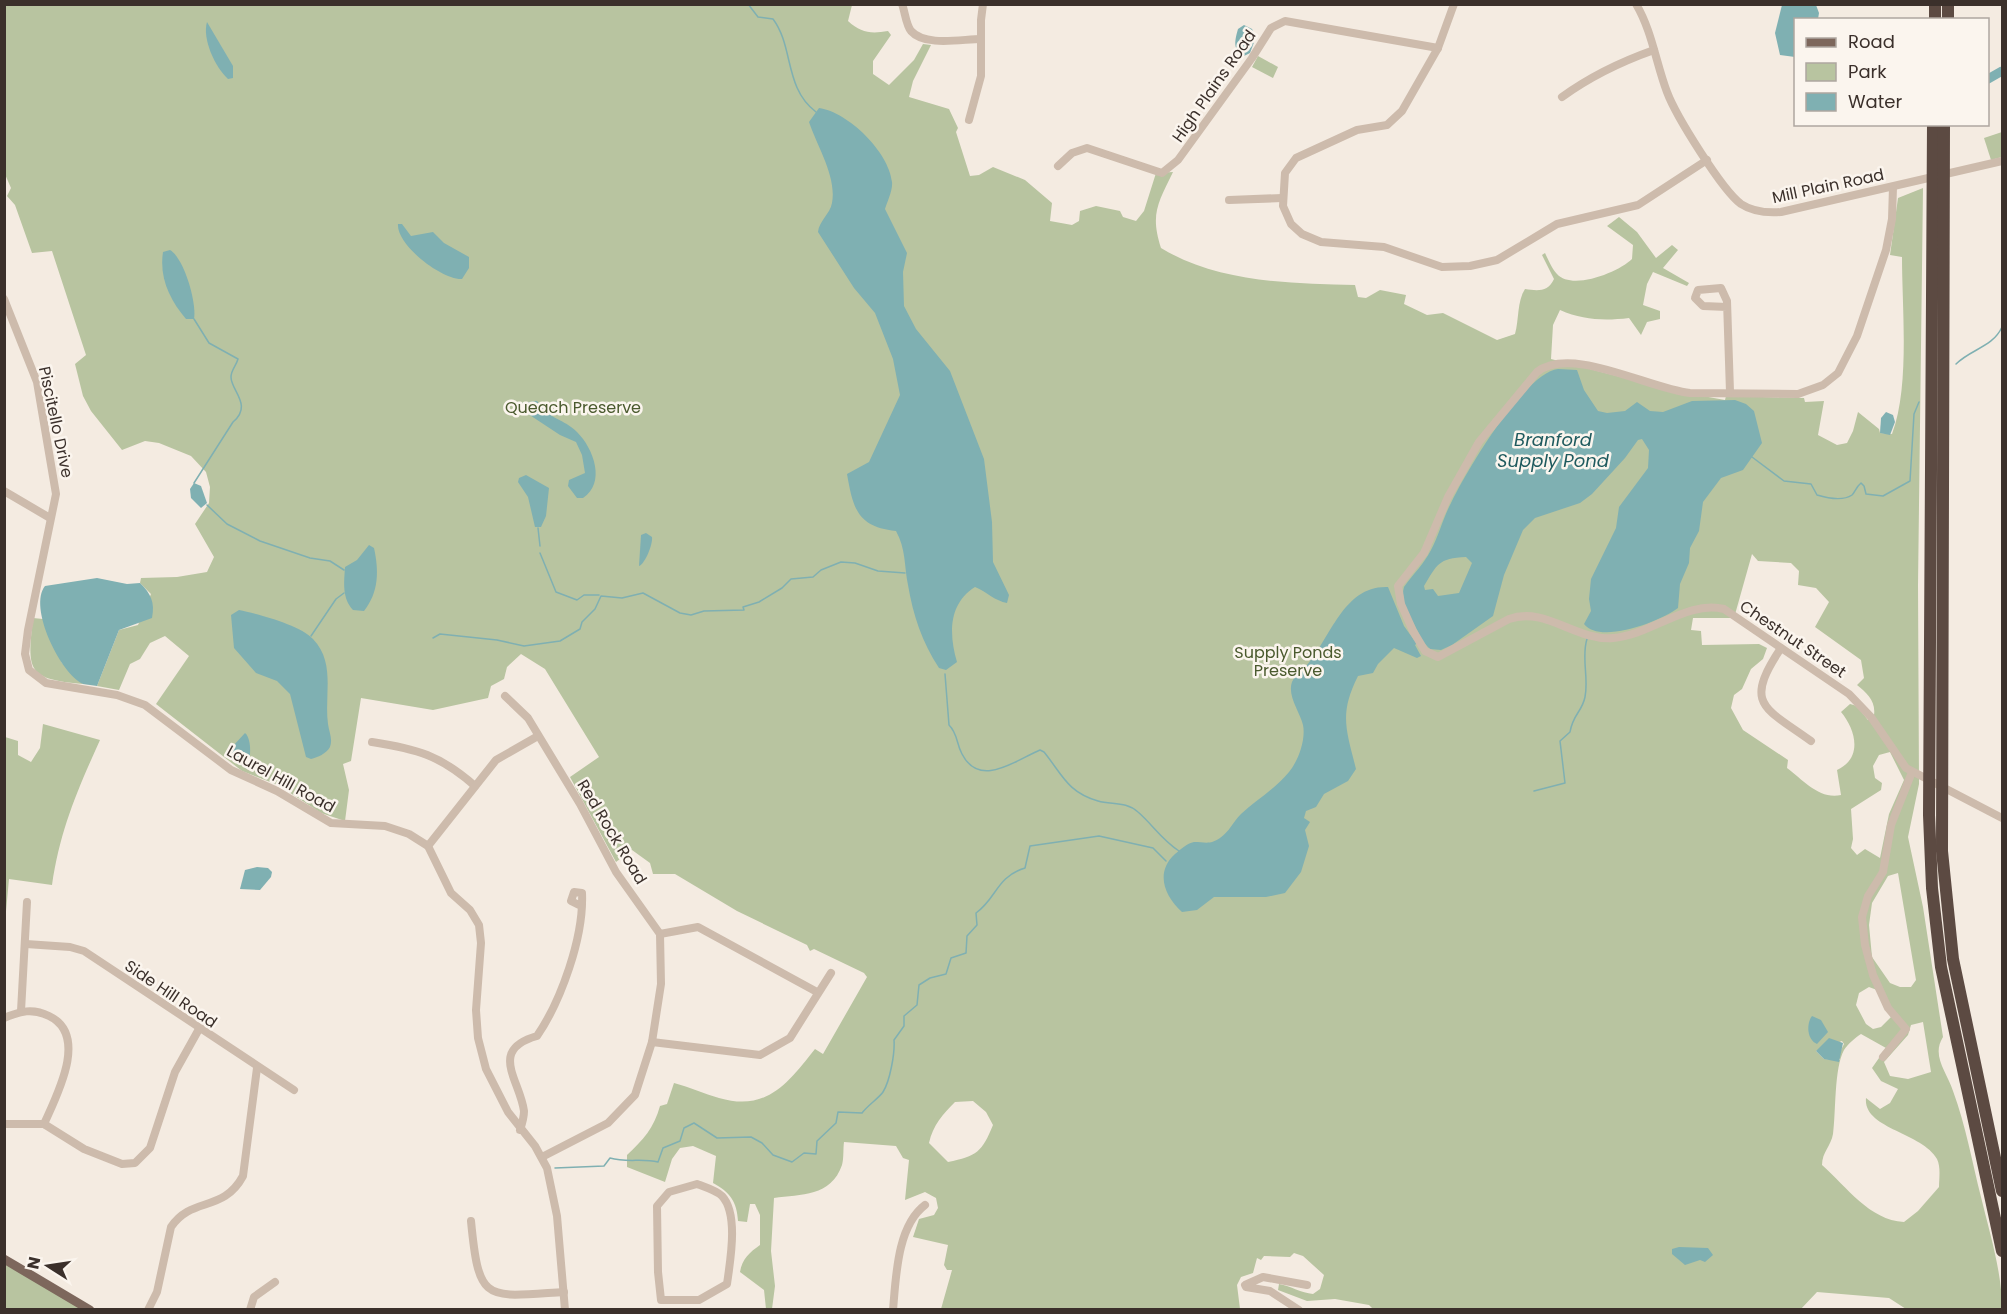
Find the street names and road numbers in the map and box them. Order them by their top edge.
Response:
street label: High Plains Road [1167,25,1261,147]
street label: Mill Plain Road [1770,163,1886,209]
street label: Piscitello Drive [33,364,79,480]
street label: Chestnut Street [1735,595,1851,683]
street label: Laurel Hill Road [223,740,339,818]
street label: Red Rock Road [572,775,652,889]
street label: Side Hill Road [120,955,222,1033]

